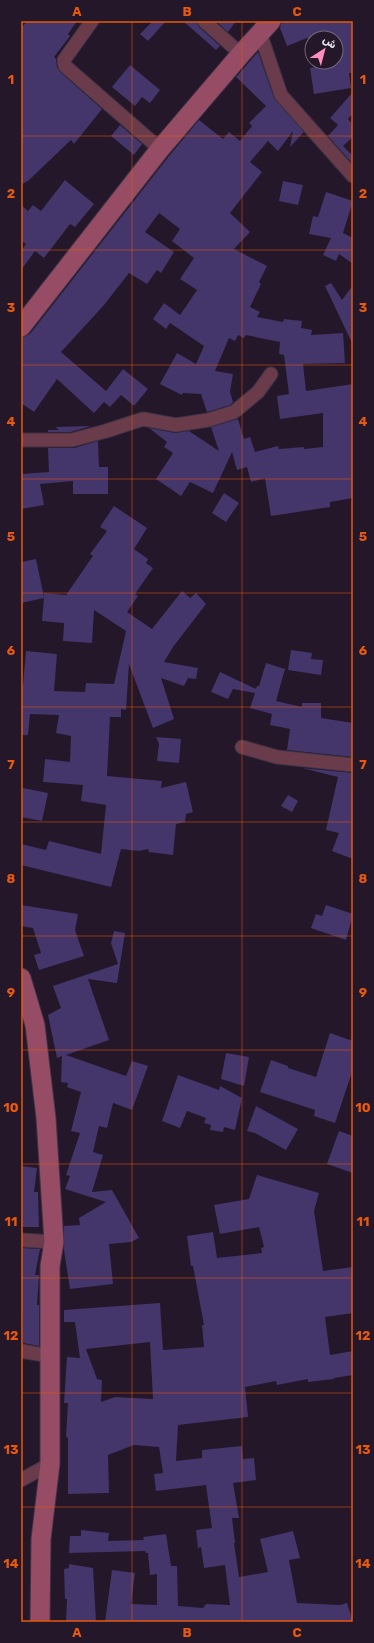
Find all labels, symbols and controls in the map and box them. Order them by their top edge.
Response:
text: A [72,4,82,19]
text: B [182,4,192,19]
text: C [292,4,302,19]
north arrow [304,30,344,70]
text: ش [320,33,339,52]
text: 1 [8,72,14,87]
text: 1 [360,72,366,87]
text: 2 [7,186,15,201]
text: 2 [359,186,367,201]
text: 3 [7,300,16,315]
text: 3 [359,300,368,315]
text: 4 [7,414,16,429]
text: 4 [359,414,368,429]
text: 5 [7,529,15,544]
text: 5 [359,529,367,544]
text: 6 [7,643,16,658]
text: 6 [359,643,368,658]
text: 7 [7,757,15,772]
text: 7 [359,757,367,772]
text: 8 [7,871,16,886]
text: 8 [359,871,368,886]
text: 9 [7,985,15,1000]
text: 9 [359,985,367,1000]
text: 10 [3,1100,19,1115]
text: 10 [355,1100,371,1115]
text: 11 [5,1214,17,1229]
text: 11 [357,1214,369,1229]
text: 12 [4,1328,18,1343]
text: 12 [356,1328,370,1343]
text: 13 [3,1442,19,1457]
text: 13 [355,1442,371,1457]
text: 14 [3,1556,19,1571]
text: 14 [355,1556,371,1571]
text: A [72,1625,82,1640]
text: B [182,1625,192,1640]
text: C [292,1625,302,1640]

